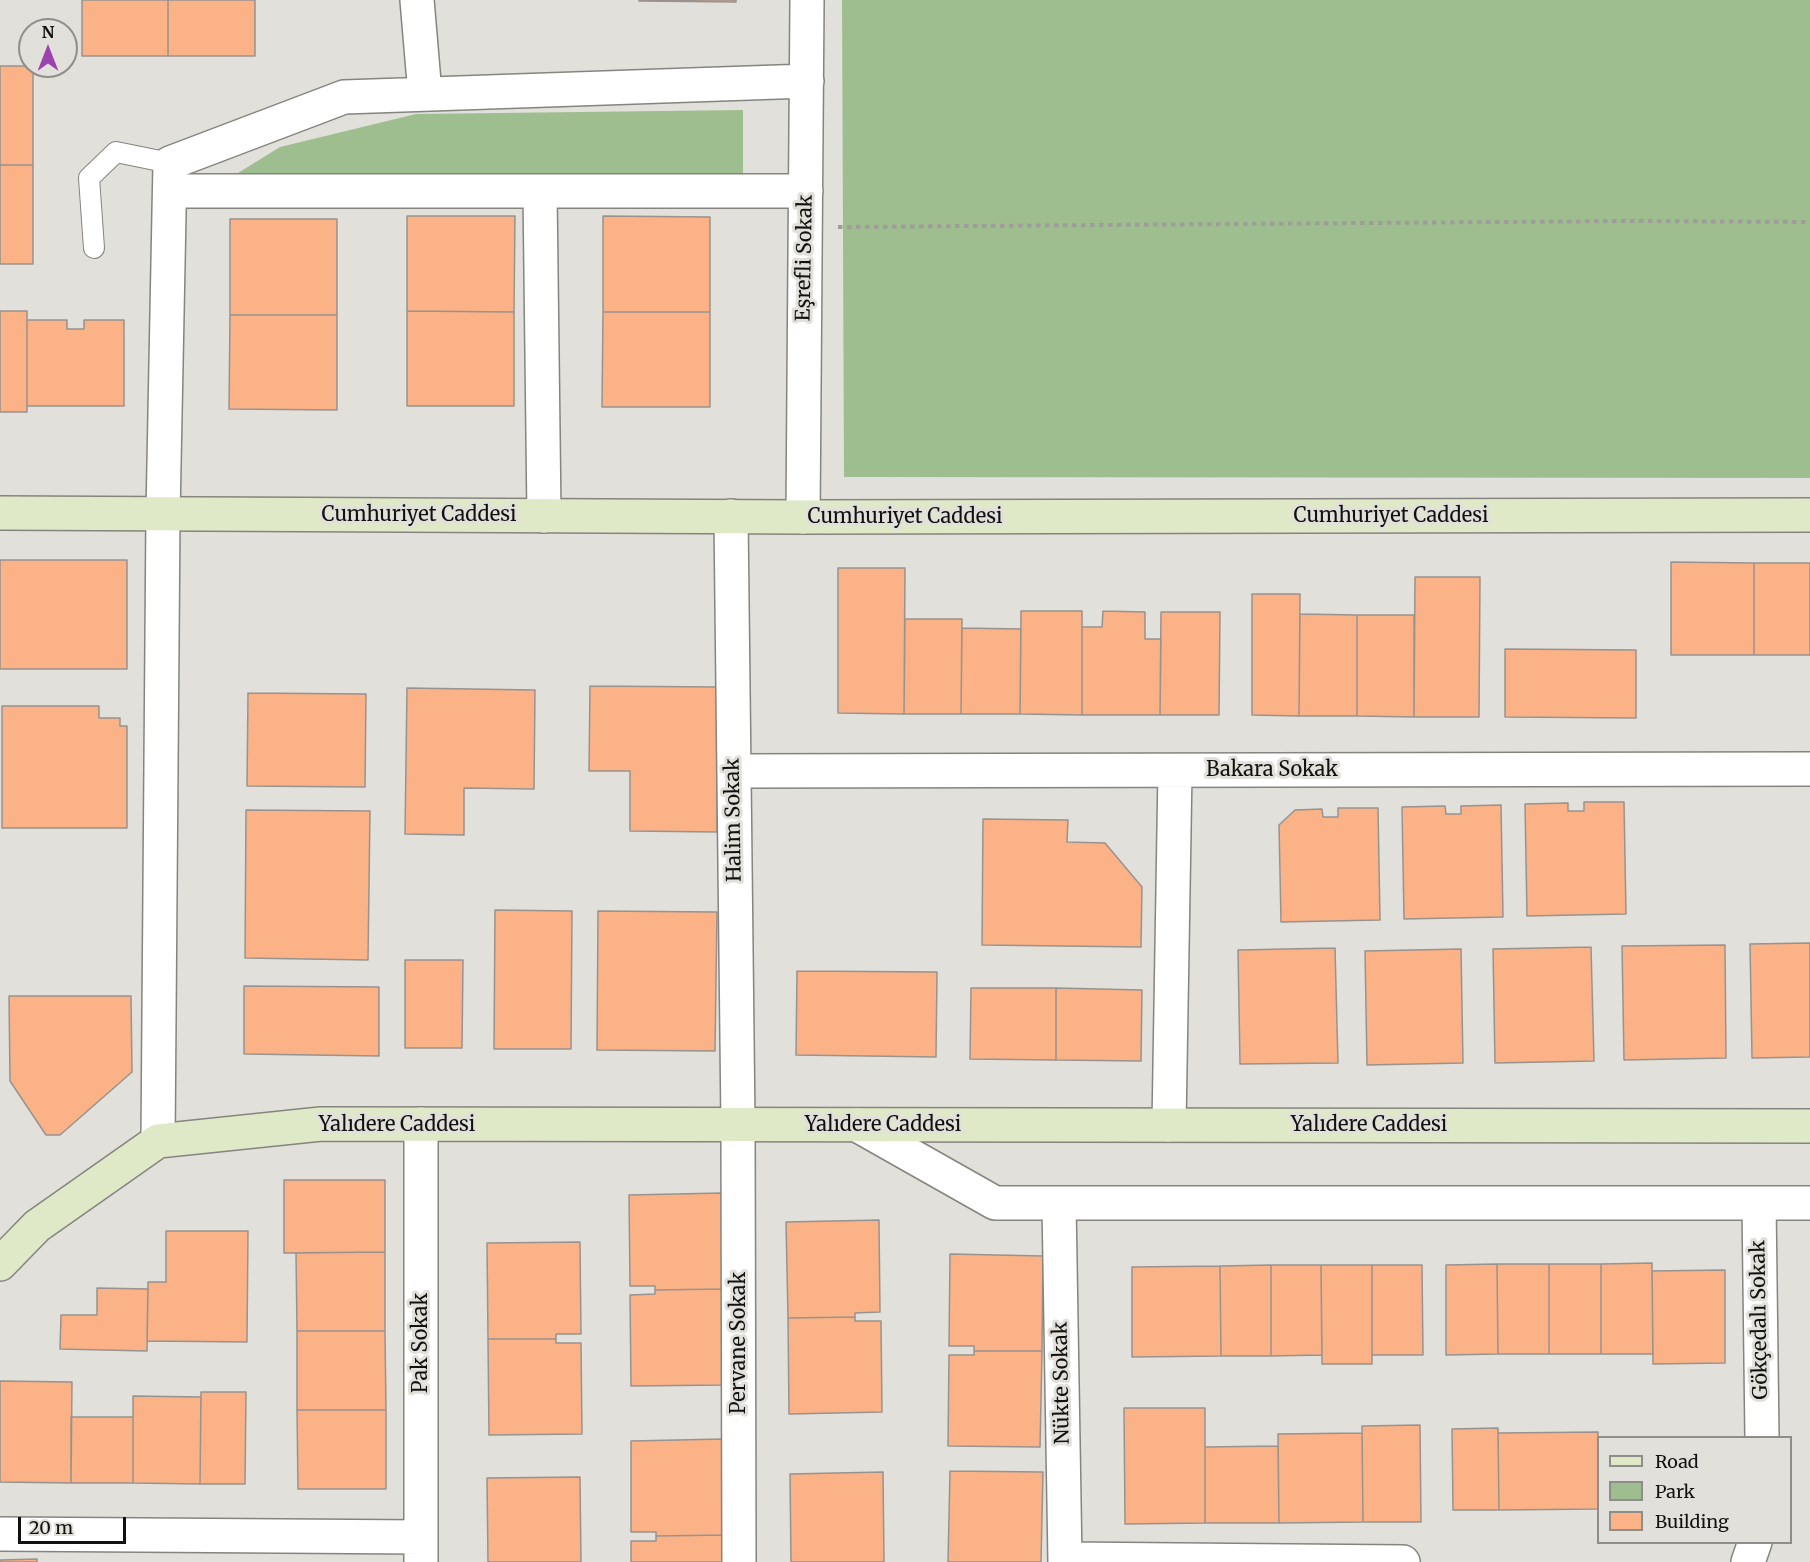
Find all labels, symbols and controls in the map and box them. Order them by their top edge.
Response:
north arrow [18,18,78,78]
text: N [42,22,54,42]
street label: Eşrefli Sokak [792,194,818,322]
street label: Cumhuriyet Caddesi [322,503,516,527]
street label: Cumhuriyet Caddesi [1294,504,1488,528]
street label: Cumhuriyet Caddesi [808,505,1002,529]
street label: Halim Sokak [721,758,747,882]
street label: Bakara Sokak [1206,758,1338,782]
street label: Yalıdere Caddesi [319,1113,475,1137]
street label: Yalıdere Caddesi [805,1113,961,1137]
street label: Yalıdere Caddesi [1291,1113,1447,1137]
street label: Gökçedalı Sokak [1747,1240,1773,1400]
street label: Pervane Sokak [727,1272,751,1414]
street label: Pak Sokak [409,1293,433,1393]
street label: Nükte Sokak [1049,1322,1075,1444]
legend [1597,1436,1792,1544]
text: Road [1655,1450,1699,1473]
text: Park [1655,1480,1695,1503]
scale bar [21,1505,129,1543]
text: Building [1655,1510,1729,1533]
text: 20 m [29,1516,73,1539]

